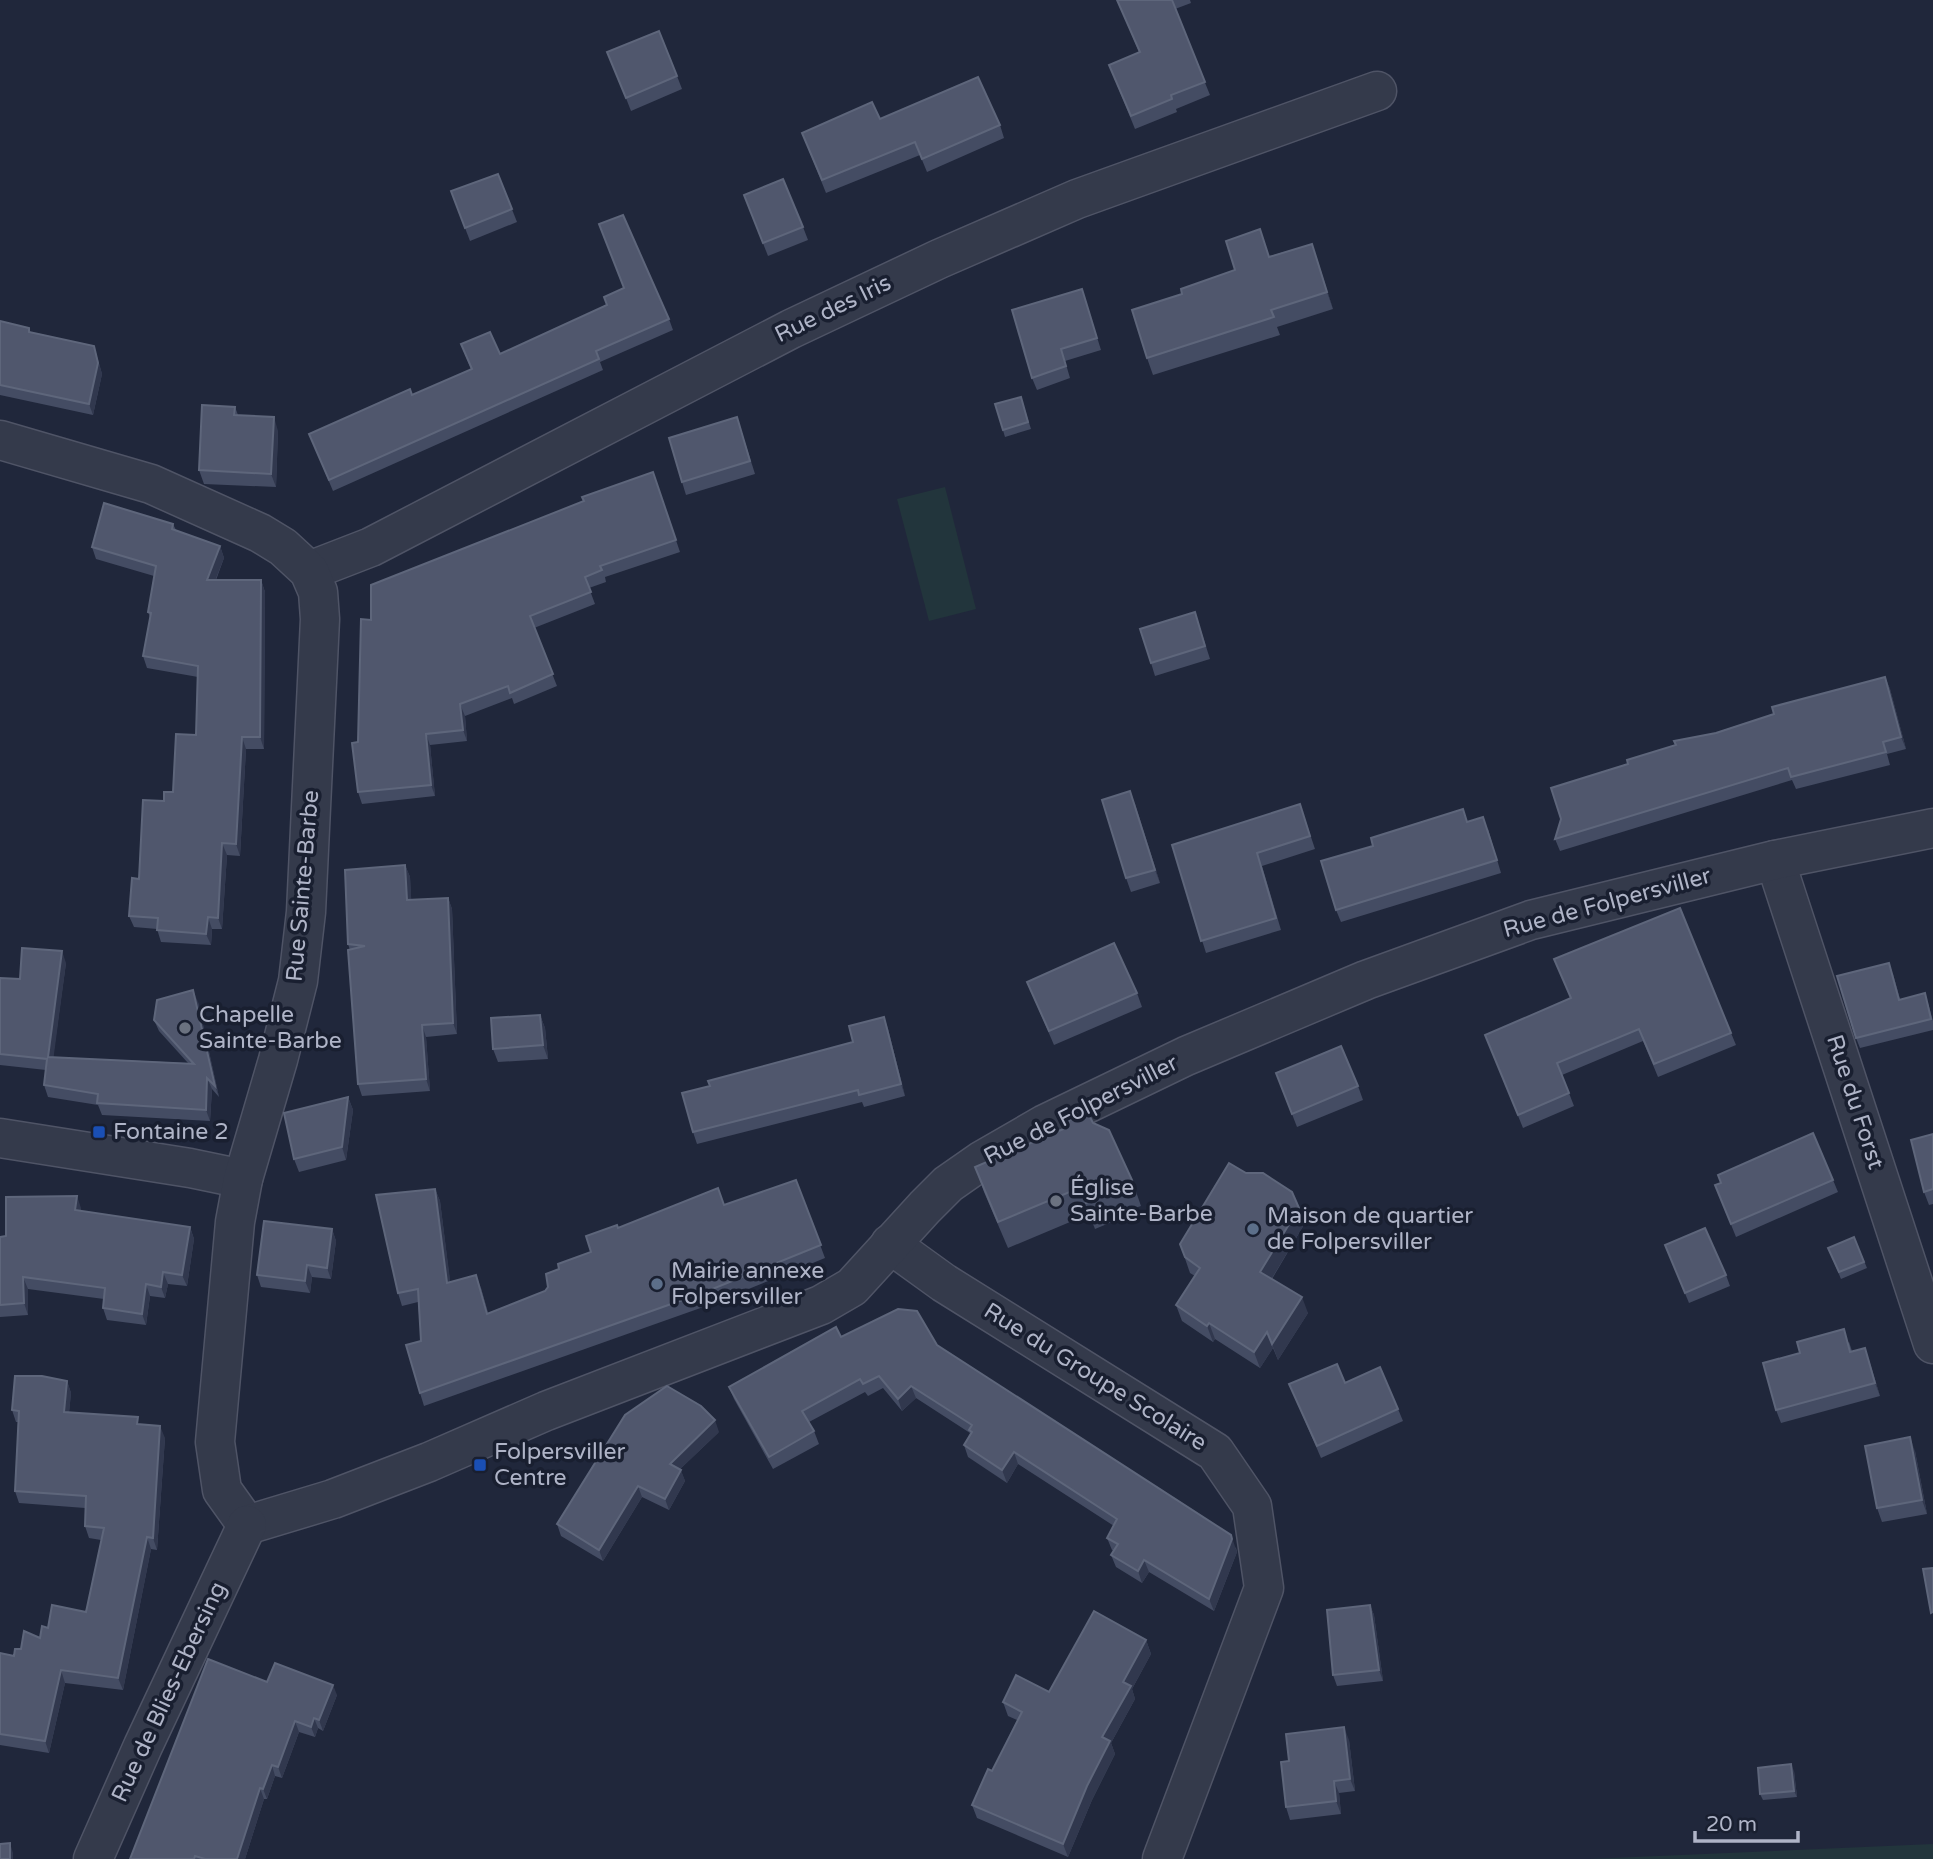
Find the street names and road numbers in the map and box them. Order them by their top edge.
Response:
street label: Rue des Iris [770,269,896,349]
street label: Rue Sainte-Barbe [281,789,325,983]
street label: Rue de Folpersviller [1500,862,1714,944]
street label: Rue du Forst [1820,1031,1890,1173]
street label: Rue de Folpersviller [979,1049,1183,1171]
street label: Rue du Groupe Scolaire [978,1297,1212,1457]
street label: Rue de Blies-Ebersing [106,1577,232,1807]

